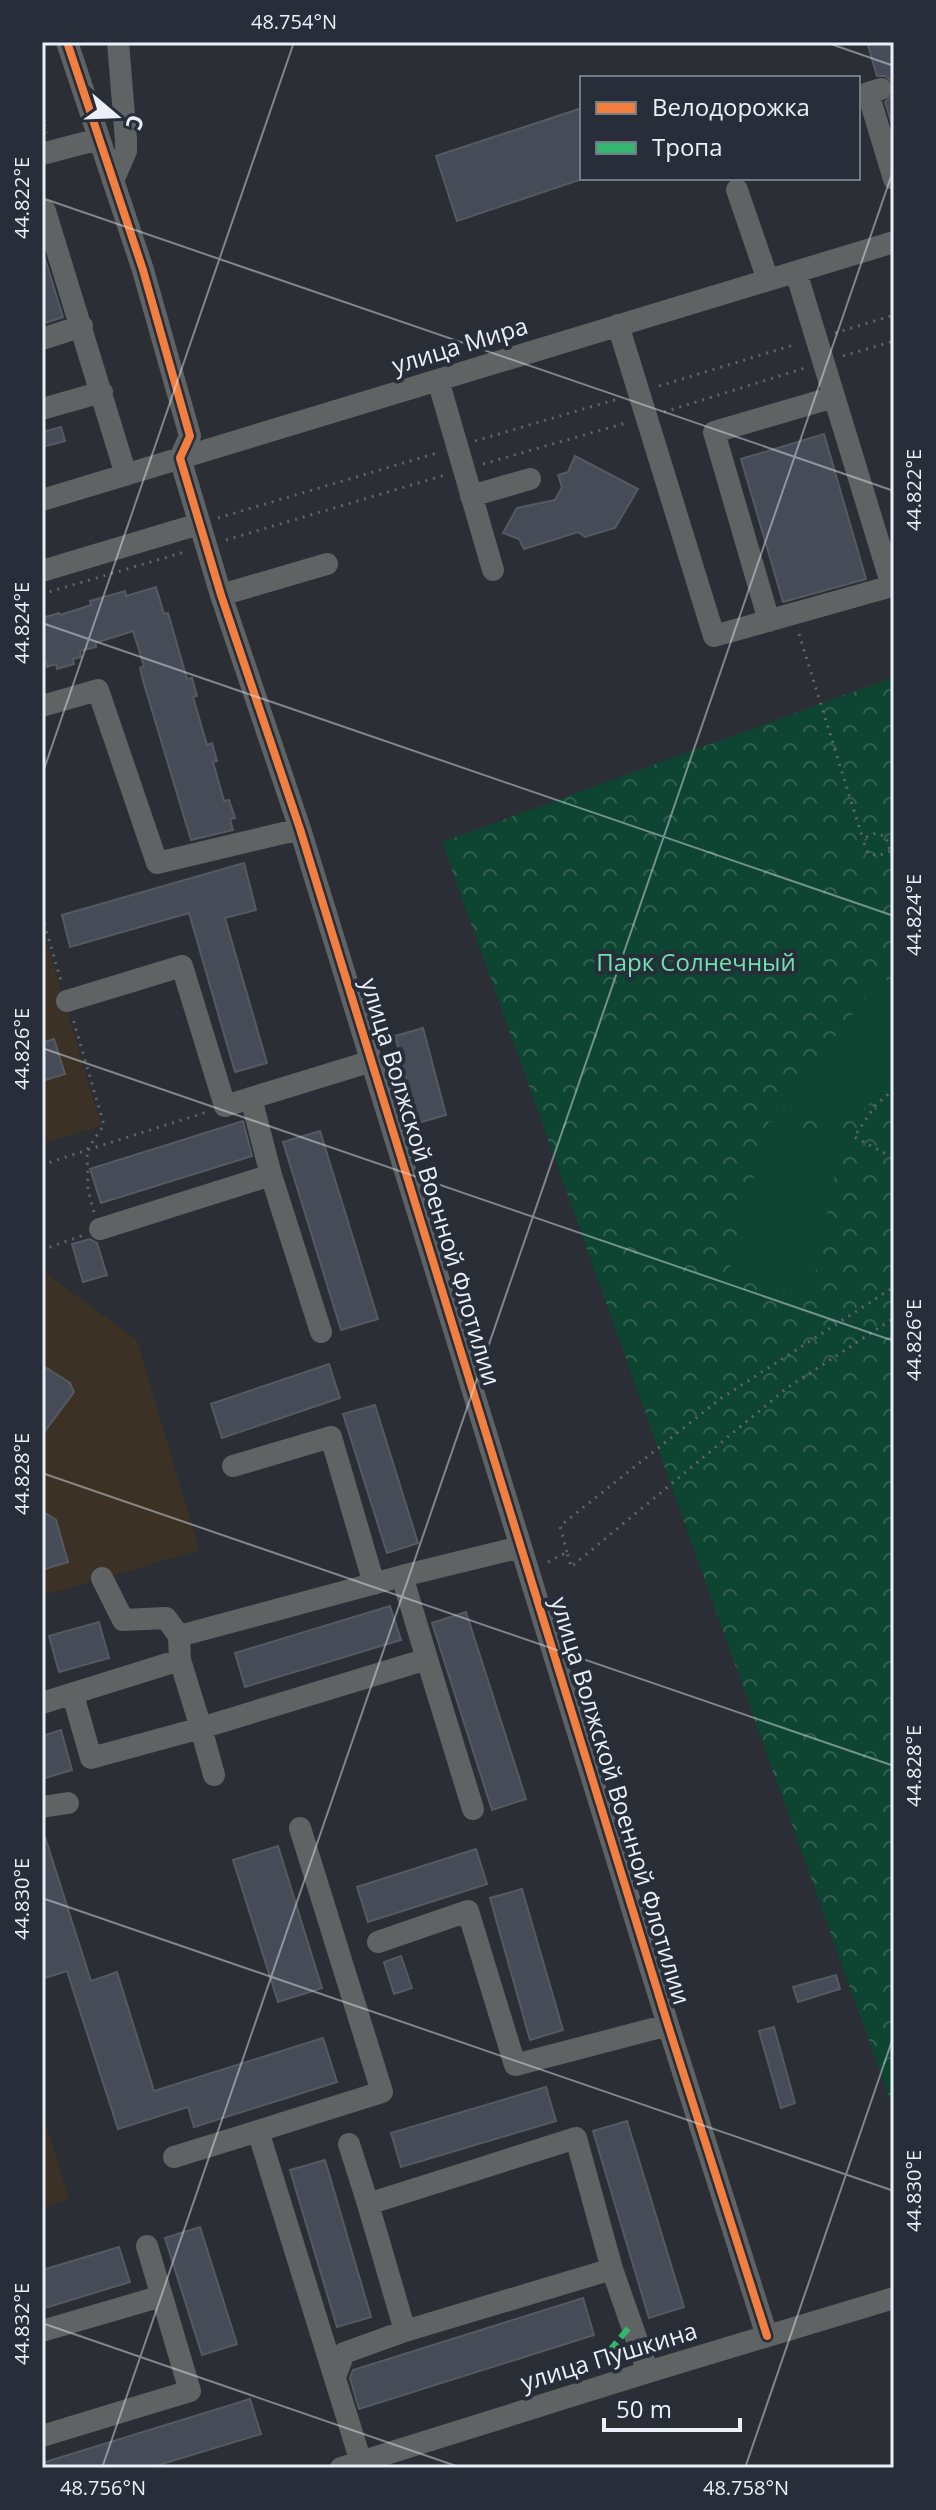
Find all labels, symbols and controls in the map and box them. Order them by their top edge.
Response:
text: 48.754°N [251,8,337,35]
north arrow [76,76,156,156]
legend [580,76,860,180]
text: Велодорожка [652,90,810,123]
text: С [119,111,152,134]
text: Тропа [652,130,723,163]
text: 44.822°E [8,157,35,239]
street label: улица Мира [388,308,532,381]
text: 44.822°E [900,449,927,531]
text: 44.824°E [8,582,35,664]
text: 44.824°E [900,874,927,956]
park label: Парк Солнечный [596,945,796,978]
street label: улица Волжской Военной Флотилии [354,974,509,1389]
text: 44.826°E [8,1008,35,1090]
text: 44.826°E [900,1299,927,1381]
text: 44.828°E [8,1433,35,1515]
street label: улица Волжской Военной Флотилии [544,1593,699,2008]
text: 44.828°E [900,1725,927,1807]
text: 44.830°E [8,1858,35,1940]
text: 44.830°E [900,2150,927,2232]
text: 44.832°E [8,2283,35,2365]
street label: улица Пушкина [516,2313,701,2398]
scale bar [604,2382,740,2432]
text: 50 m [616,2392,672,2425]
text: 48.756°N [60,2474,146,2501]
text: 48.758°N [703,2474,789,2501]

